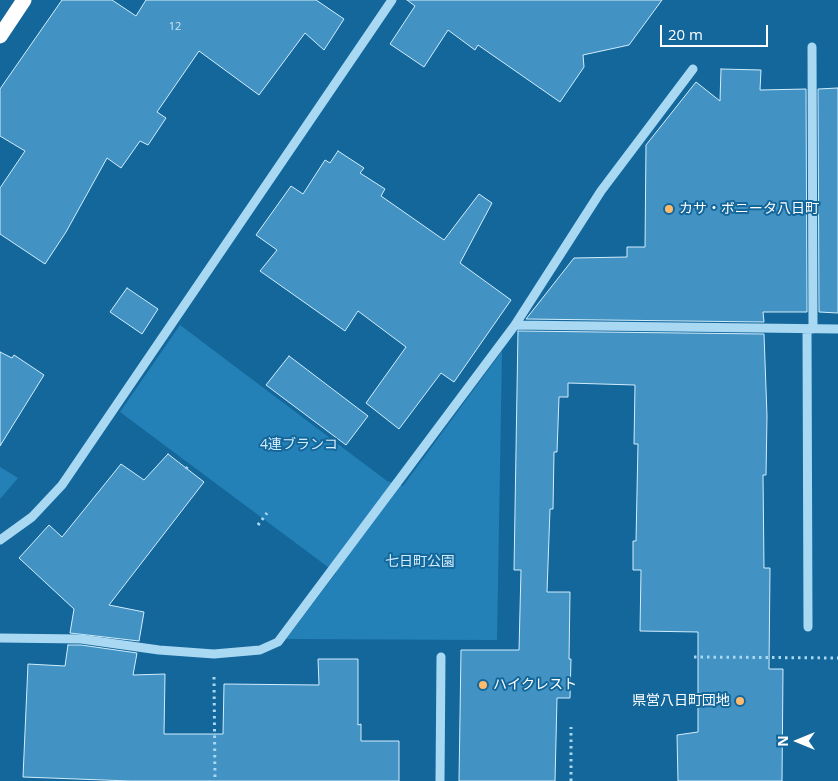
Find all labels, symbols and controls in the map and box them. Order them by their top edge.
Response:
scale bar [663,15,770,47]
house number: 12 [169,20,181,34]
text: 20 m [668,24,703,44]
place label: カサ・ボニータ八日町 [679,201,819,217]
marker: カサ・ボニータ八日町 [663,203,675,215]
park label: 4連ブランコ [260,437,338,453]
park label: 七日町公園 [385,554,455,570]
place label: ハイクレスト [493,677,577,693]
marker: ハイクレスト [477,679,489,691]
place label: 県営八日町団地 [632,693,730,709]
marker: 県営八日町団地 [734,695,746,707]
north arrow [773,716,823,766]
text: N [773,735,792,747]

